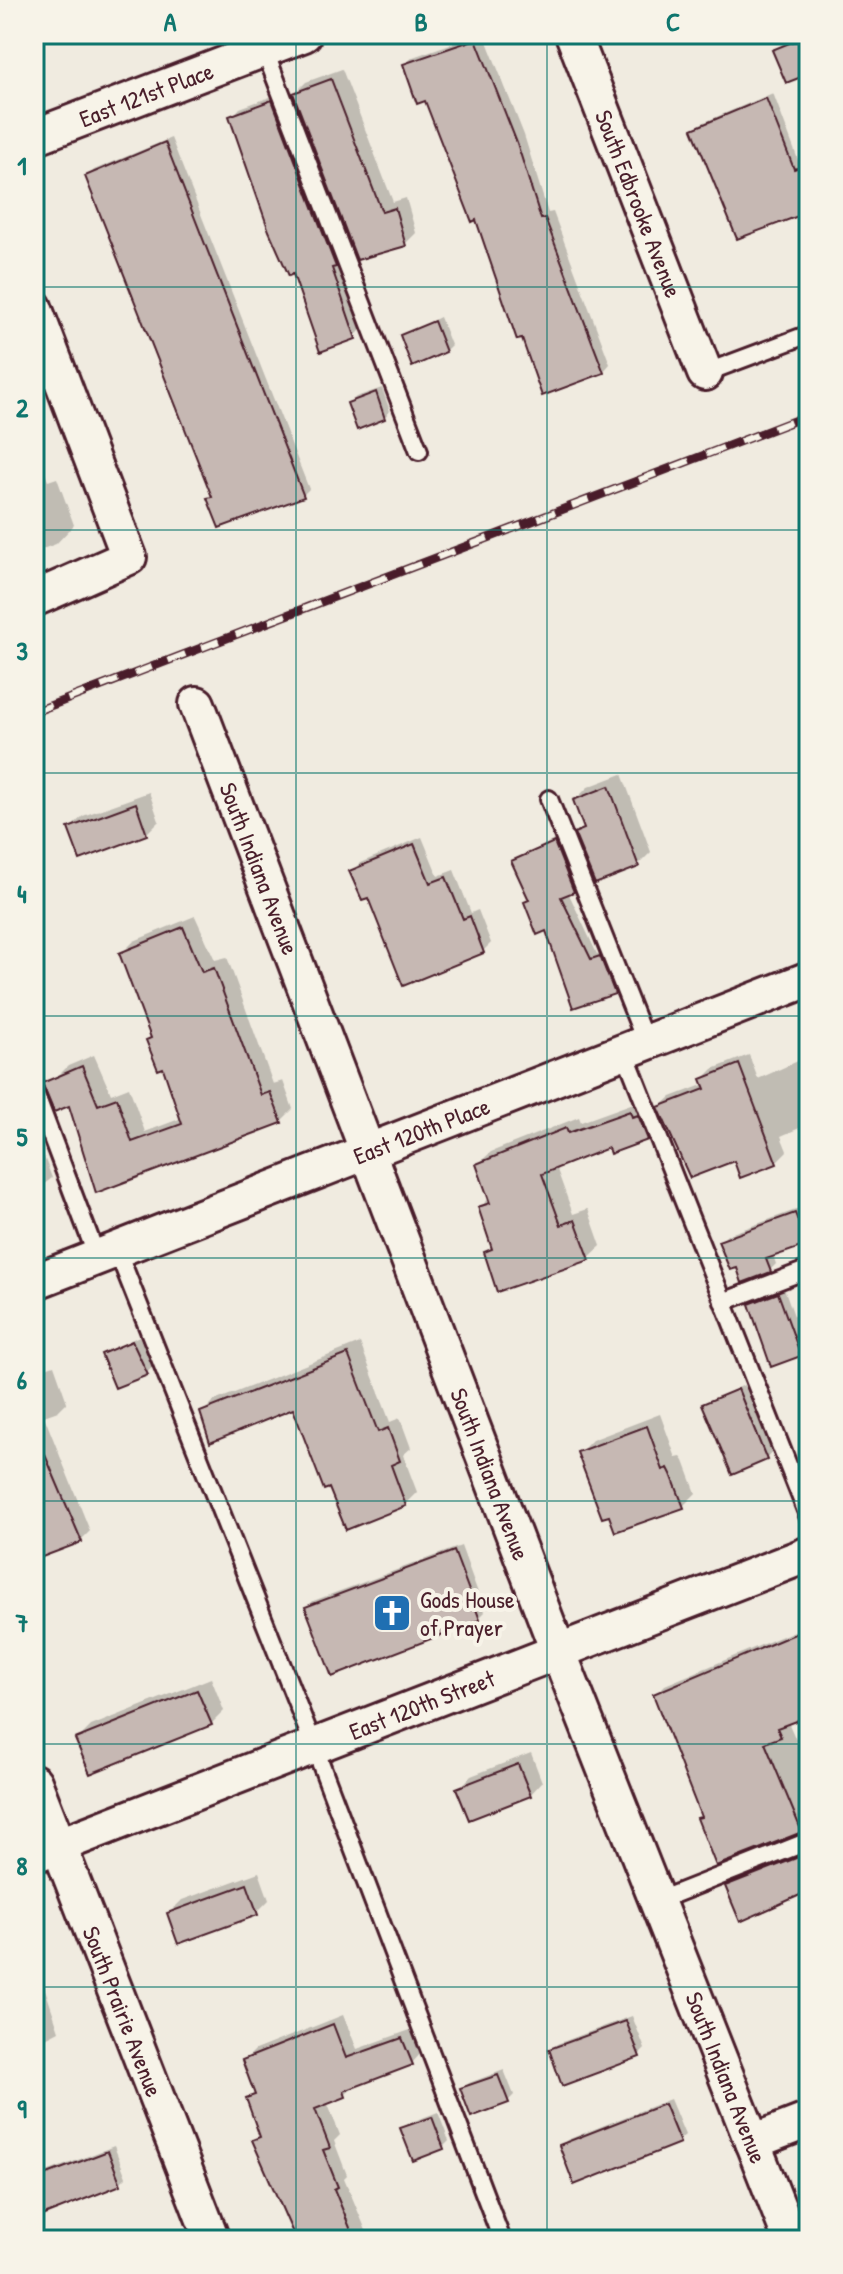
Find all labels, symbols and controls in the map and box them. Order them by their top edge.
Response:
text: A [164,4,177,39]
text: B [414,4,428,39]
text: C [666,4,680,39]
street label: East 121st Place [75,54,218,134]
street label: South Edbrooke Avenue [588,105,690,302]
text: 1 [17,148,27,183]
text: 2 [16,390,29,425]
text: 3 [16,633,28,668]
street label: South Indiana Avenue [212,778,307,959]
text: 4 [17,876,27,911]
street label: East 120th Place [349,1089,495,1172]
text: 5 [17,1119,28,1154]
text: 6 [17,1362,28,1397]
street label: South Indiana Avenue [443,1383,538,1565]
place label: Gods House of Prayer [420,1583,515,1643]
church icon: Gods House of Prayer [371,1592,413,1634]
text: 7 [15,1605,29,1640]
street label: East 120th Street [344,1661,500,1747]
text: 8 [16,1848,28,1883]
street label: South Prairie Avenue [76,1921,171,2102]
street label: South Indiana Avenue [678,1987,775,2168]
text: 9 [17,2091,27,2126]

